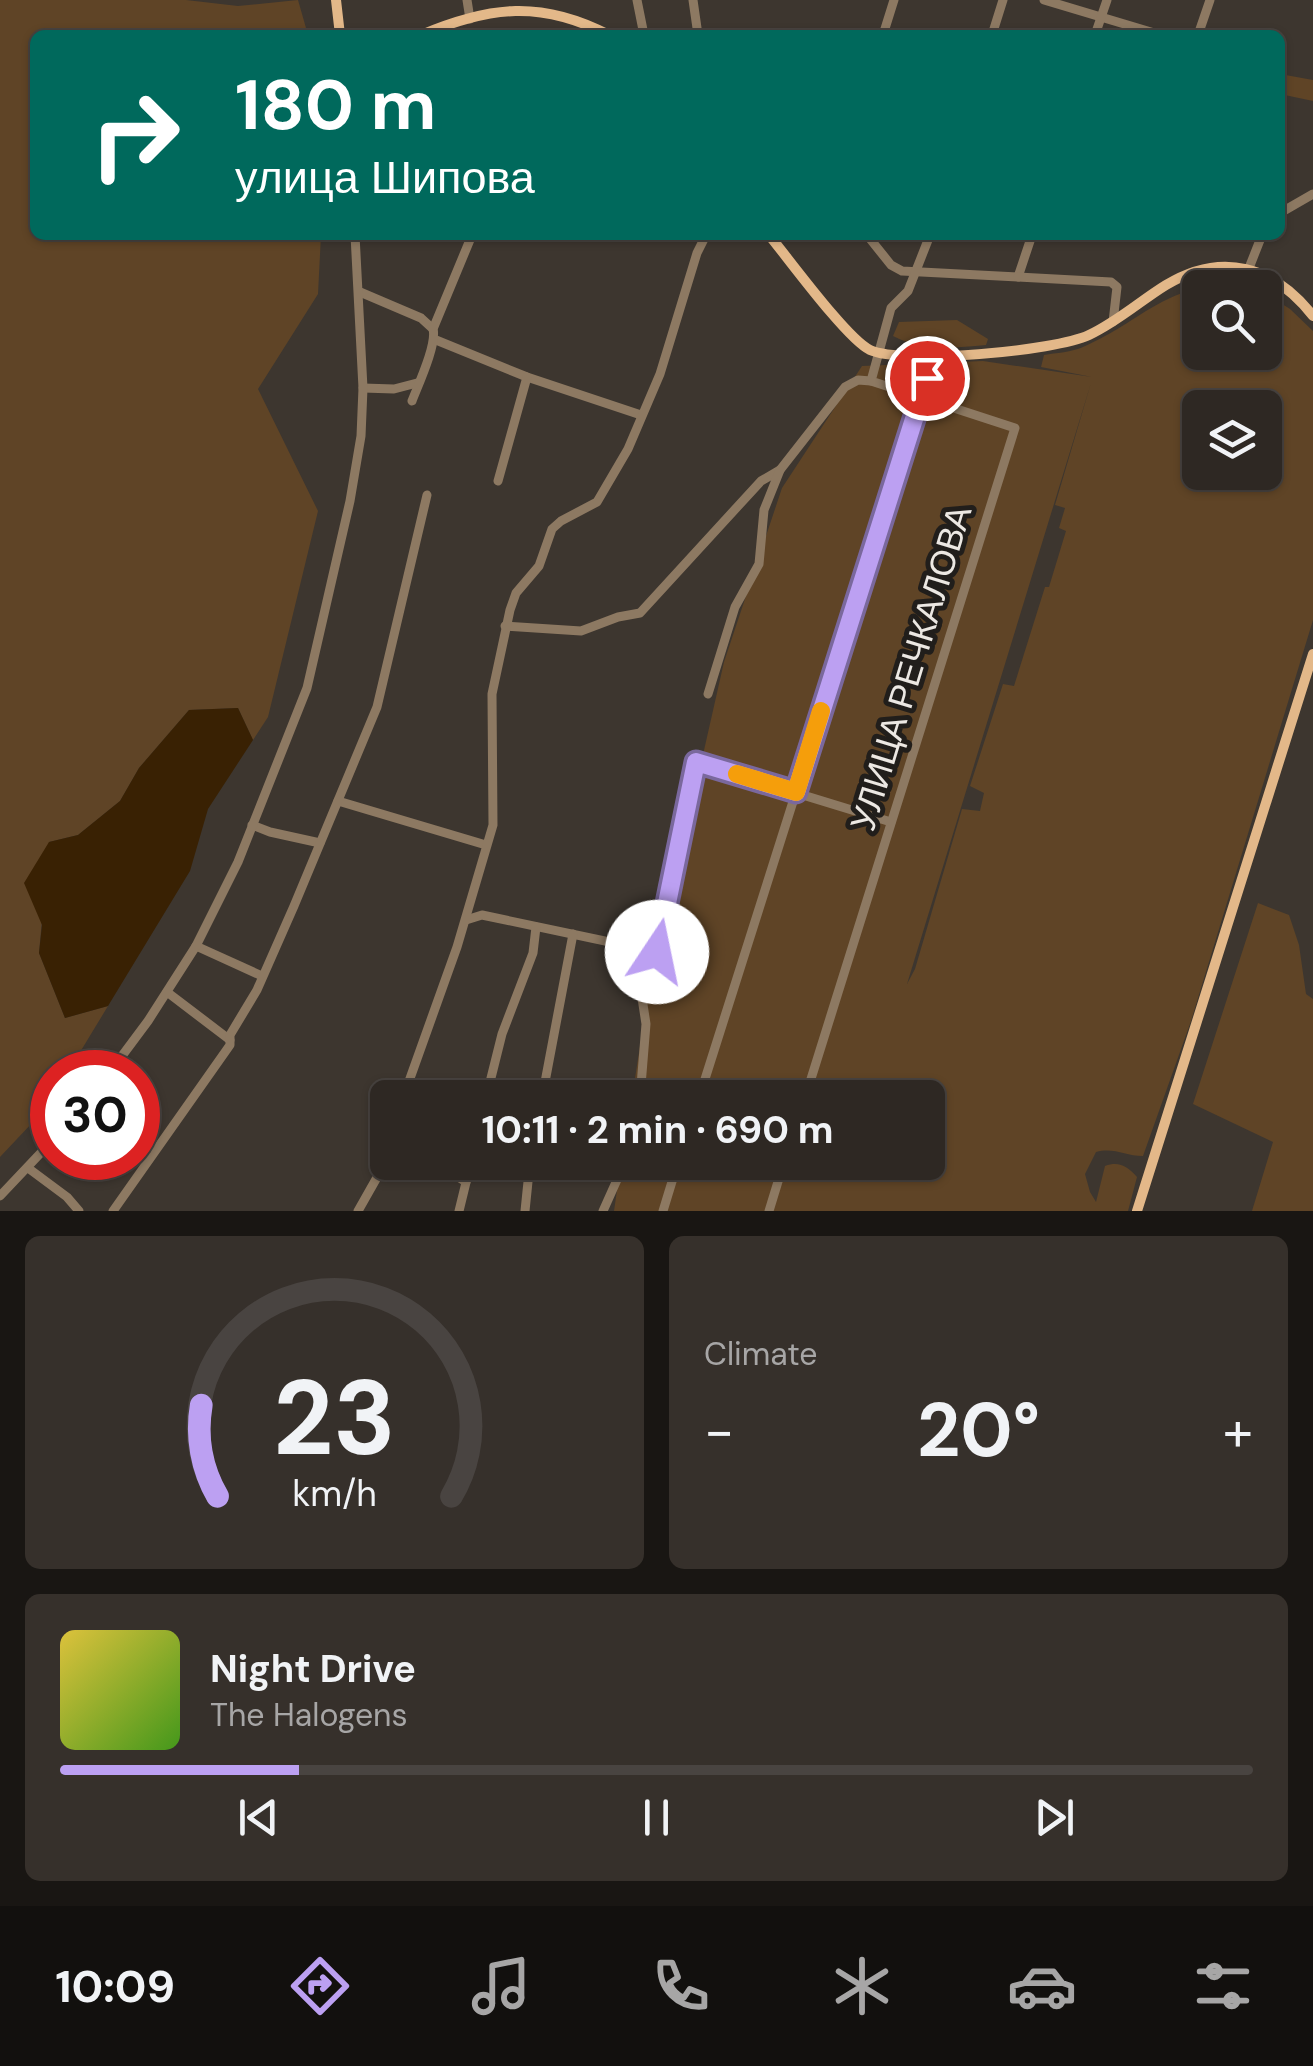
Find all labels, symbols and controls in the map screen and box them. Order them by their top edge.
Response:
text: 180 m [235,60,436,151]
icon: right [70,70,200,200]
text: улица Шипова [235,148,535,207]
map controls [1182,270,1282,490]
button: search [1182,270,1282,370]
pin [885,336,970,421]
icon: arrive [900,351,955,406]
button: layers [1182,390,1282,490]
street label: УЛИЦА РЕЧКАЛОВА [840,499,983,836]
position arrow [605,900,709,1004]
speed limit sign: 30 [30,1050,160,1180]
text: 10:11 · 2 min · 690 m [481,1105,834,1155]
text: Climate [704,1333,818,1375]
text: 23 [273,1351,396,1486]
text: 20° [917,1382,1040,1479]
text: − [704,1395,734,1467]
text: + [1223,1395,1253,1467]
text: km/h [292,1471,377,1517]
text: Night Drive [210,1644,416,1694]
text: The Halogens [210,1694,408,1736]
icon: previous [231,1790,286,1845]
icon: pause [629,1790,684,1845]
icon: next [1027,1790,1082,1845]
icon: directions [285,1951,355,2021]
icon: music [466,1951,536,2021]
icon: phone [646,1951,716,2021]
icon: climate [827,1951,897,2021]
icon: car [1007,1951,1077,2021]
icon: filters [1188,1951,1258,2021]
text: 10:09 [55,1957,175,2016]

